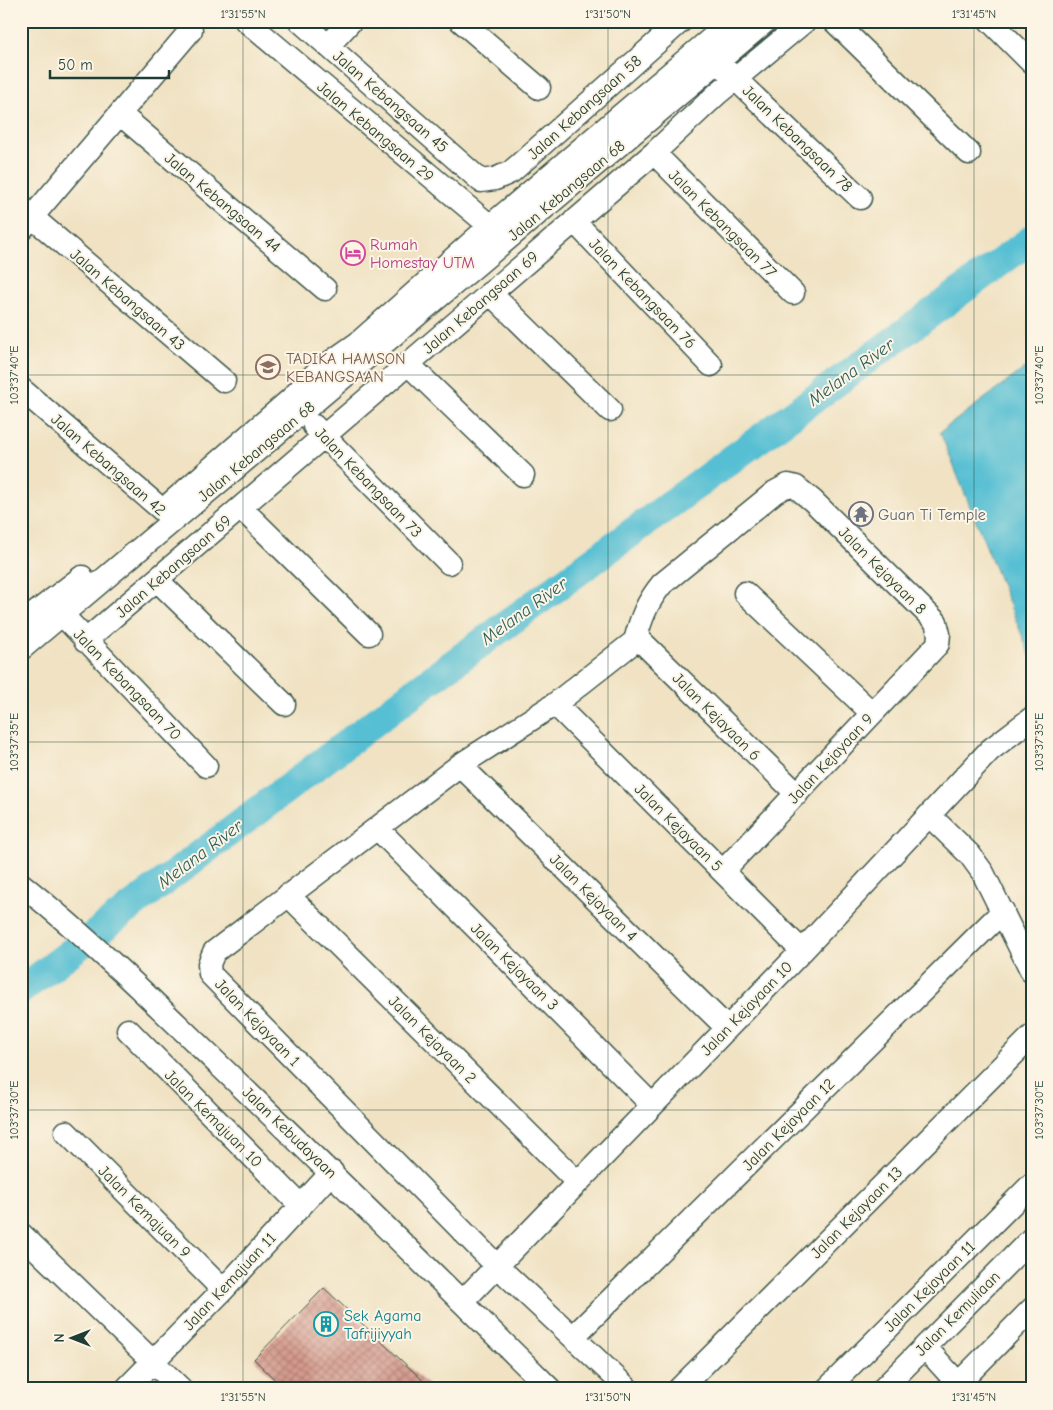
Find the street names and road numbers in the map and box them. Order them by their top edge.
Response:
street label: Jalan Kebangsaan 45 [329,47,451,157]
street label: Jalan Kebangsaan 58 [524,52,645,164]
street label: Jalan Kebangsaan 29 [313,78,437,186]
street label: Jalan Kebangsaan 78 [739,82,856,196]
street label: Jalan Kebangsaan 68 [505,137,629,245]
street label: Jalan Kebangsaan 44 [161,149,284,256]
street label: Jalan Kebangsaan 77 [665,166,780,282]
street label: Jalan Kebangsaan 76 [585,235,699,352]
street label: Jalan Kebangsaan 43 [66,245,188,354]
street label: Jalan Kebangsaan 69 [419,248,542,358]
street label: Jalan Kebangsaan 68 [195,398,319,506]
street label: Jalan Kebangsaan 42 [47,410,169,519]
street label: Jalan Kebangsaan 73 [311,424,425,541]
street label: Jalan Kebangsaan 69 [112,512,235,622]
street label: Jalan Kejayaan 8 [835,523,930,618]
street label: Jalan Kebangsaan 70 [70,625,185,744]
street label: Jalan Kejayaan 6 [669,669,764,764]
street label: Jalan Kejayaan 9 [784,710,877,807]
street label: Jalan Kejayaan 5 [631,780,726,875]
street label: Jalan Kejayaan 4 [546,850,641,945]
street label: Jalan Kejayaan 3 [467,919,562,1014]
street label: Jalan Kejayaan 10 [697,958,796,1060]
street label: Jalan Kejayaan 1 [211,975,304,1070]
street label: Jalan Kejayaan 2 [385,992,480,1087]
street label: Jalan Kemajuan 10 [161,1066,266,1171]
street label: Jalan Kejayaan 12 [739,1075,839,1175]
street label: Jalan Kebudayaan [238,1083,340,1182]
street label: Jalan Kemajuan 9 [94,1162,194,1262]
street label: Jalan Kejayaan 13 [807,1163,906,1262]
street label: Jalan Kemajuan 11 [180,1229,280,1334]
street label: Jalan Kejayaan 11 [881,1238,979,1336]
street label: Jalan Kemuliaan [912,1268,1004,1360]

